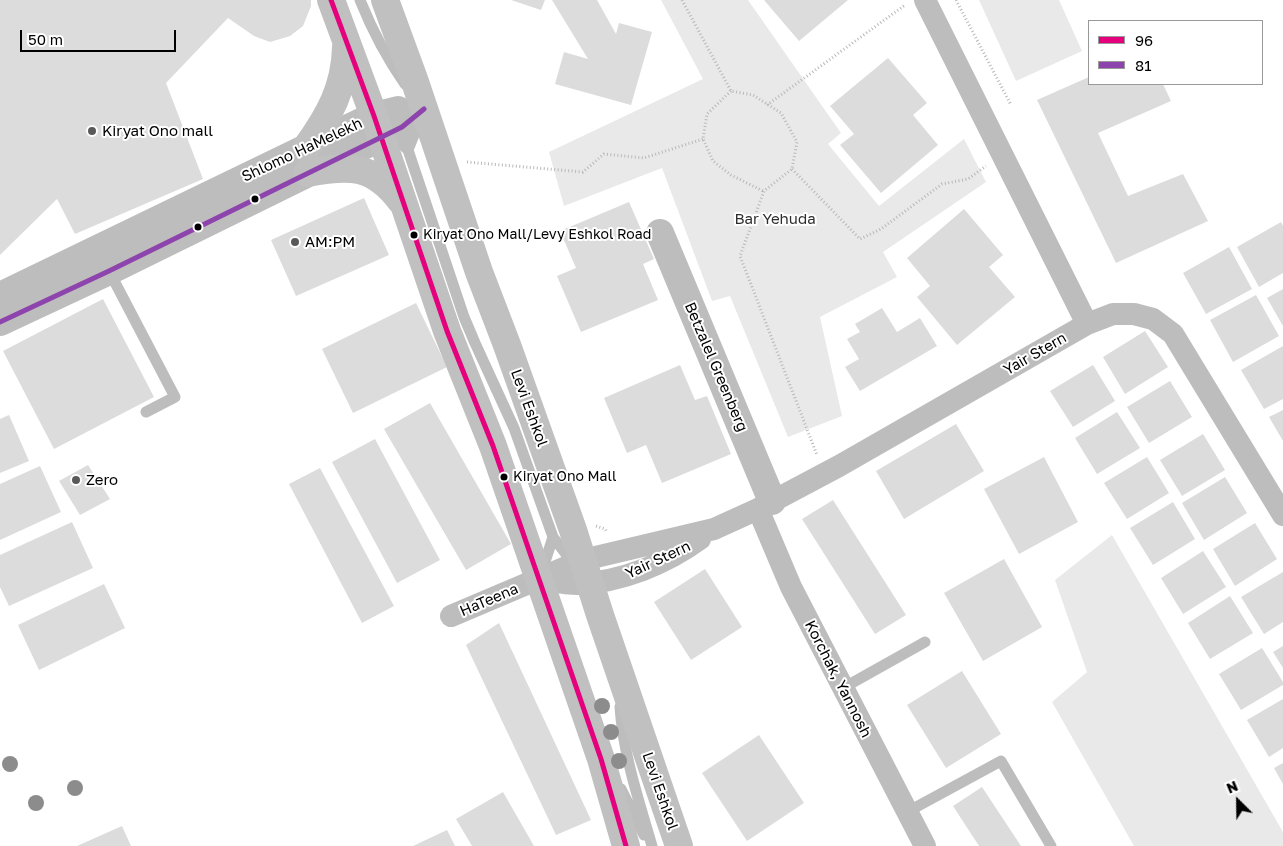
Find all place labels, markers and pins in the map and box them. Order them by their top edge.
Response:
place label: Kiryat Ono mall [102,122,213,140]
marker: Kiryat Ono mall [86,125,98,137]
unlabelled marker [250,194,260,204]
unlabelled marker [193,222,203,232]
place label: Kiryat Ono Mall/Levy Eshkol Road [423,227,651,243]
marker: Kiryat Ono Mall/Levy Eshkol Road [409,230,419,240]
place label: AM:PM [305,233,355,251]
marker: AM:PM [289,236,301,248]
place label: Kiryat Ono Mall [513,469,616,485]
place label: Zero [86,471,118,489]
marker: Kiryat Ono Mall [499,472,509,482]
marker: Zero [70,474,82,486]

